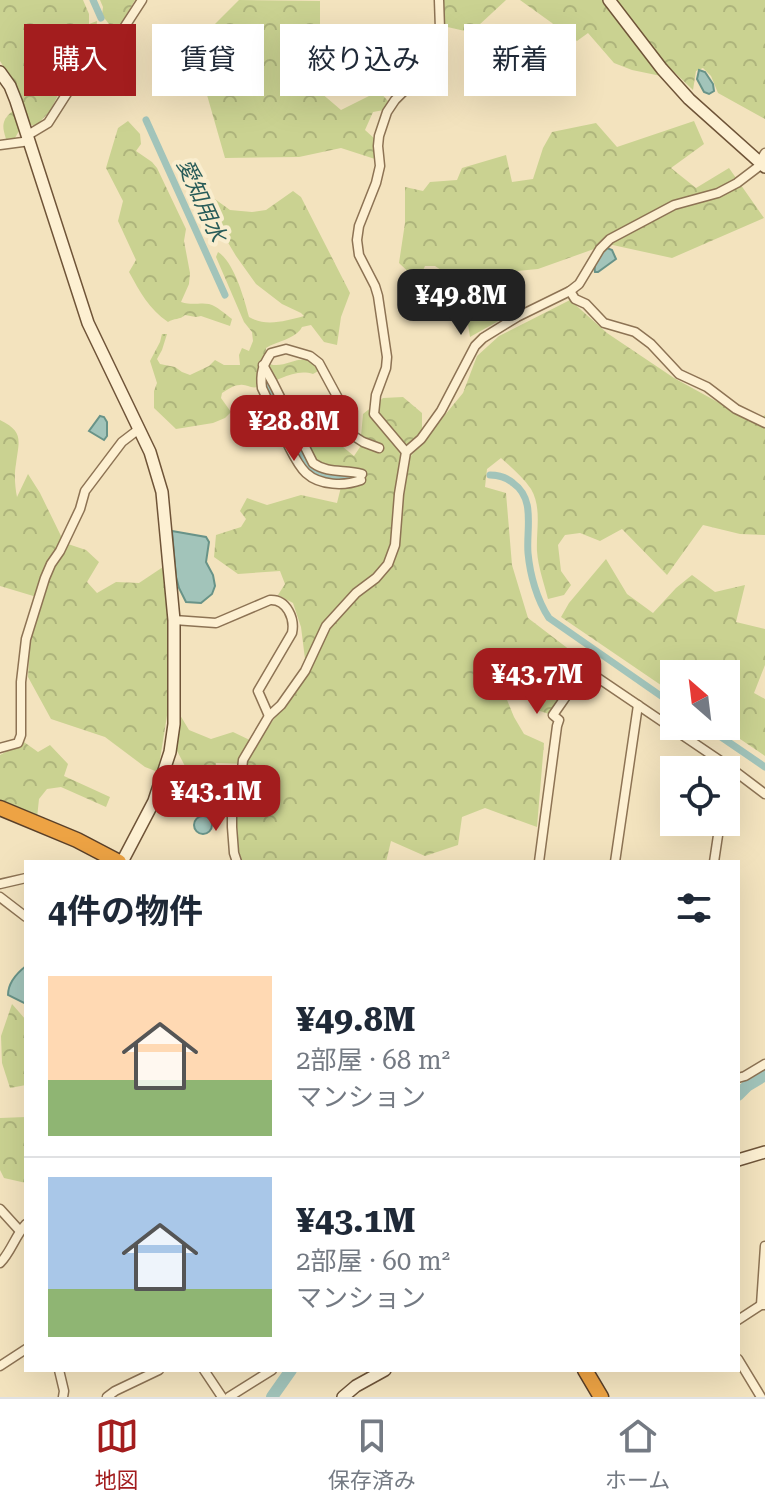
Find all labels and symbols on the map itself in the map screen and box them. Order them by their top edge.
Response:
water label: 愛知用水 [172,155,232,247]
pin: ¥49.8M [396,269,526,337]
pin: ¥28.8M [229,395,359,463]
pin: ¥43.7M [472,648,602,716]
north arrow [660,660,740,740]
pin: ¥43.1M [151,765,281,833]

